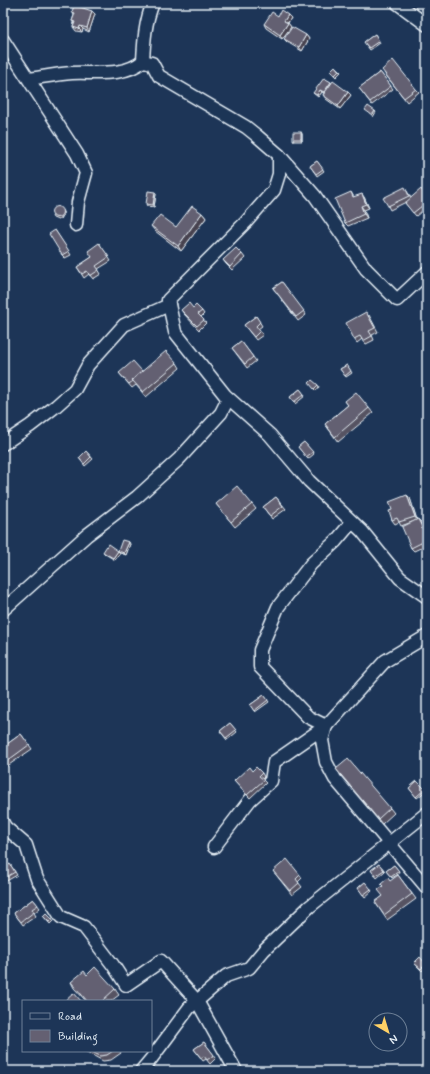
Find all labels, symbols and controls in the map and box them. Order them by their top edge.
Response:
legend [22,1000,152,1052]
text: Road [58,1009,82,1025]
north arrow [368,1012,408,1052]
text: Building [58,1029,98,1046]
text: N [386,1031,401,1047]

